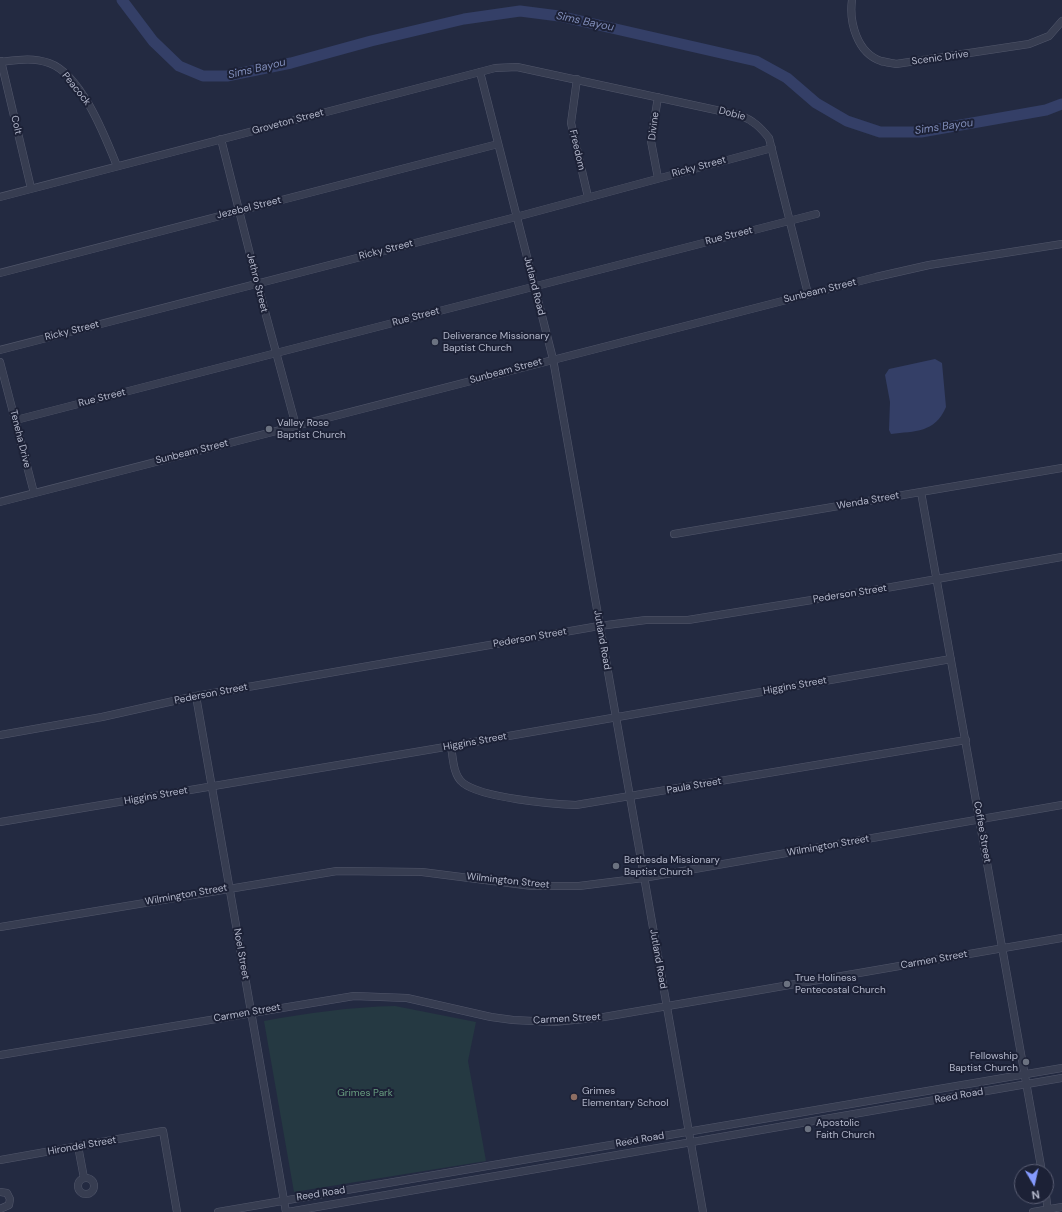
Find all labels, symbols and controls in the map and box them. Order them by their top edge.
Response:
water label: Sims Bayou [555,9,615,35]
street label: Scenic Drive [911,48,969,68]
water label: Sims Bayou [227,56,287,82]
street label: Peacock [59,70,93,108]
street label: Dobie [717,105,747,123]
street label: Groveton Street [251,107,325,137]
street label: Divine [646,111,662,141]
street label: Colt [8,114,24,136]
water label: Sims Bayou [914,116,974,138]
street label: Freedom [567,129,587,171]
street label: Ricky Street [671,154,727,180]
street label: Jezebel Street [215,194,283,222]
street label: Rue Street [704,224,754,248]
street label: Ricky Street [358,237,414,263]
street label: Jethro Street [244,252,270,314]
street label: Jutland Road [521,255,547,317]
street label: Sunbeam Street [782,276,858,306]
street label: Rue Street [391,305,441,329]
street label: Ricky Street [44,318,100,344]
place label: Deliverance Missionary Baptist Church [443,330,549,354]
marker: Deliverance Missionary Baptist Church [430,337,440,347]
street label: Sunbeam Street [468,356,544,386]
street label: Rue Street [77,386,127,410]
street label: Teneha Drive [7,409,33,469]
place label: Valley Rose Baptist Church [277,417,346,440]
marker: Valley Rose Baptist Church [264,424,274,434]
street label: Sunbeam Street [154,437,230,467]
street label: Wenda Street [836,490,900,512]
street label: Pederson Street [812,582,888,606]
street label: Jutland Road [591,609,613,671]
street label: Pederson Street [492,626,568,650]
street label: Higgins Street [762,674,828,698]
street label: Pederson Street [173,681,249,707]
street label: Higgins Street [442,730,508,754]
street label: Paula Street [666,775,722,797]
street label: Higgins Street [123,784,189,808]
street label: Coffee Street [971,800,993,864]
street label: Wilmington Street [786,833,870,859]
place label: Bethesda Missionary Baptist Church [624,854,720,878]
marker: Bethesda Missionary Baptist Church [611,861,621,871]
street label: Wilmington Street [466,871,550,891]
street label: Wilmington Street [144,882,228,908]
street label: Noel Street [231,927,251,981]
street label: Jutland Road [647,928,669,990]
street label: Carmen Street [900,948,968,972]
place label: True Holiness Pentecostal Church [795,972,886,996]
marker: True Holiness Pentecostal Church [782,979,792,989]
street label: Carmen Street [213,1001,281,1025]
street label: Carmen Street [533,1011,601,1027]
place label: Fellowship Baptist Church [949,1050,1018,1074]
marker: Fellowship Baptist Church [1021,1057,1031,1067]
place label: Grimes Elementary School [582,1085,669,1108]
street label: Reed Road [934,1086,984,1106]
park label: Grimes Park [337,1087,393,1099]
marker: Grimes Elementary School [569,1092,579,1102]
place label: Apostolic Faith Church [816,1117,875,1140]
marker: Apostolic Faith Church [803,1124,813,1134]
street label: Reed Road [615,1130,665,1150]
street label: Hirondel Street [47,1134,117,1158]
north arrow [1014,1164,1054,1204]
street label: Reed Road [296,1184,346,1204]
text: N [1031,1187,1041,1202]

